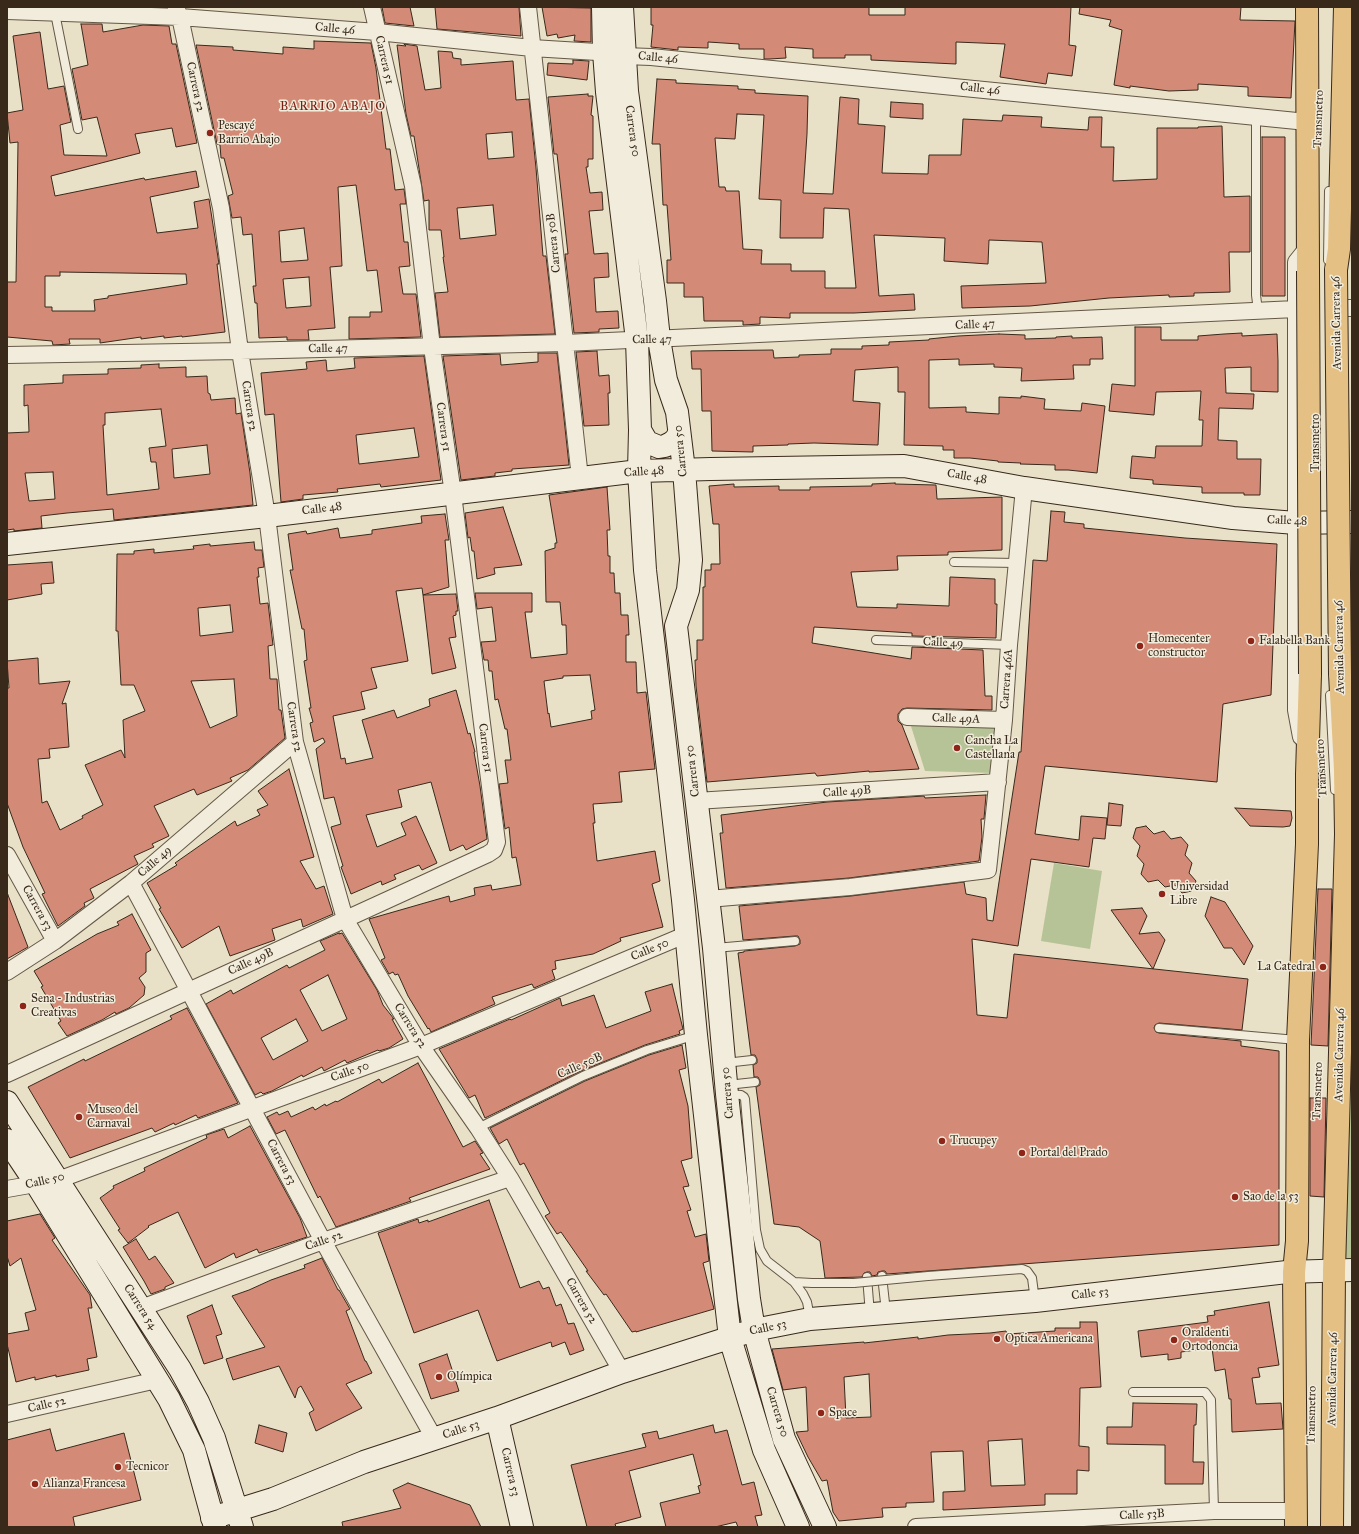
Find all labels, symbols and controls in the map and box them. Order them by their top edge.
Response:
street label: Calle 46 [314,20,356,38]
street label: Carrera 51 [371,34,397,86]
street label: Calle 46 [637,49,679,67]
street label: Carrera 52 [183,61,207,113]
street label: Calle 46 [959,80,1001,98]
street label: Transmetro [1311,90,1327,148]
district label: BARRIO ABAJO [280,99,386,115]
street label: Carrera 50 [621,104,643,158]
place label: Pescayé Barrio Abajo [218,119,280,147]
marker: Pescayé Barrio Abajo [205,128,215,138]
street label: Carrera 50B [544,213,564,273]
street label: Avenida Carrera 46 [1329,276,1345,370]
street label: Calle 47 [955,317,995,333]
street label: Calle 47 [632,332,672,348]
street label: Calle 47 [308,341,348,357]
street label: Carrera 52 [238,380,260,432]
street label: Carrera 51 [432,401,454,453]
street label: Transmetro [1309,414,1323,472]
street label: Carrera 50 [671,424,691,478]
street label: Calle 48 [623,463,665,481]
street label: Calle 48 [946,466,988,488]
street label: Calle 48 [301,499,343,519]
street label: Calle 48 [1267,513,1307,529]
street label: Avenida Carrera 46 [1332,600,1348,694]
place label: Homecenter constructor [1148,632,1210,660]
place label: Falabella Bank [1259,634,1330,648]
street label: Calle 49 [923,635,963,651]
marker: Falabella Bank [1246,636,1256,646]
marker: Homecenter constructor [1135,641,1145,651]
street label: Carrera 46A [998,648,1016,710]
street label: Carrera 52 [283,701,305,753]
street label: Calle 49A [932,711,980,727]
street label: Carrera 51 [475,722,495,774]
place label: Cancha La Castellana [965,734,1018,762]
street label: Transmetro [1313,739,1331,797]
marker: Cancha La Castellana [952,743,962,753]
street label: Carrera 50 [683,744,703,798]
street label: Calle 49B [822,783,872,801]
street label: Calle 49 [135,843,175,881]
place label: Universidad Libre [1170,880,1229,908]
street label: Carrera 53 [19,883,55,933]
marker: Universidad Libre [1157,889,1167,899]
street label: Calle 50 [629,936,671,964]
street label: Calle 49B [226,945,276,979]
place label: La Catedral [1257,960,1315,974]
marker: La Catedral [1318,962,1328,972]
place label: Sena - Industrias Creativas [31,992,114,1020]
marker: Sena - Industrias Creativas [18,1001,28,1011]
street label: Carrera 52 [390,1001,430,1051]
street label: Avenida Carrera 46 [1332,1008,1348,1102]
street label: Calle 50B [555,1050,605,1082]
street label: Calle 50 [329,1058,371,1086]
street label: Transmetro [1310,1062,1326,1120]
street label: Carrera 50 [719,1067,737,1119]
place label: Museo del Carnaval [87,1103,138,1131]
marker: Museo del Carnaval [74,1112,84,1122]
place label: Trucupey [950,1134,997,1148]
marker: Trucupey [937,1136,947,1146]
street label: Carrera 53 [263,1137,299,1187]
place label: Portal del Prado [1030,1146,1108,1160]
marker: Portal del Prado [1017,1148,1027,1158]
street label: Calle 50 [24,1170,66,1192]
place label: Sao de la 53 [1243,1190,1299,1204]
marker: Sao de la 53 [1230,1192,1240,1202]
street label: Calle 52 [303,1228,345,1254]
street label: Carrera 52 [562,1275,600,1327]
street label: Carrera 54 [120,1282,160,1332]
street label: Calle 53 [1070,1285,1110,1303]
street label: Calle 53 [748,1317,788,1339]
place label: Oraldenti Ortodoncia [1182,1326,1238,1354]
place label: Optica Americana [1005,1332,1093,1346]
street label: Avenida Carrera 46 [1325,1332,1341,1426]
marker: Optica Americana [992,1334,1002,1344]
marker: Oraldenti Ortodoncia [1169,1335,1179,1345]
place label: Olímpica [447,1370,492,1384]
marker: Olímpica [434,1372,444,1382]
street label: Carrera 50 [763,1385,791,1439]
street label: Transmetro [1304,1386,1320,1444]
street label: Calle 52 [26,1394,68,1416]
place label: Space [829,1406,857,1420]
marker: Space [816,1408,826,1418]
street label: Calle 53 [441,1417,481,1443]
street label: Carrera 53 [497,1446,523,1498]
place label: Tecnicor [126,1460,169,1474]
marker: Tecnicor [113,1462,123,1472]
place label: Alianza Francesa [43,1477,126,1491]
marker: Alianza Francesa [30,1479,40,1489]
street label: Calle 53B [1119,1507,1165,1523]

